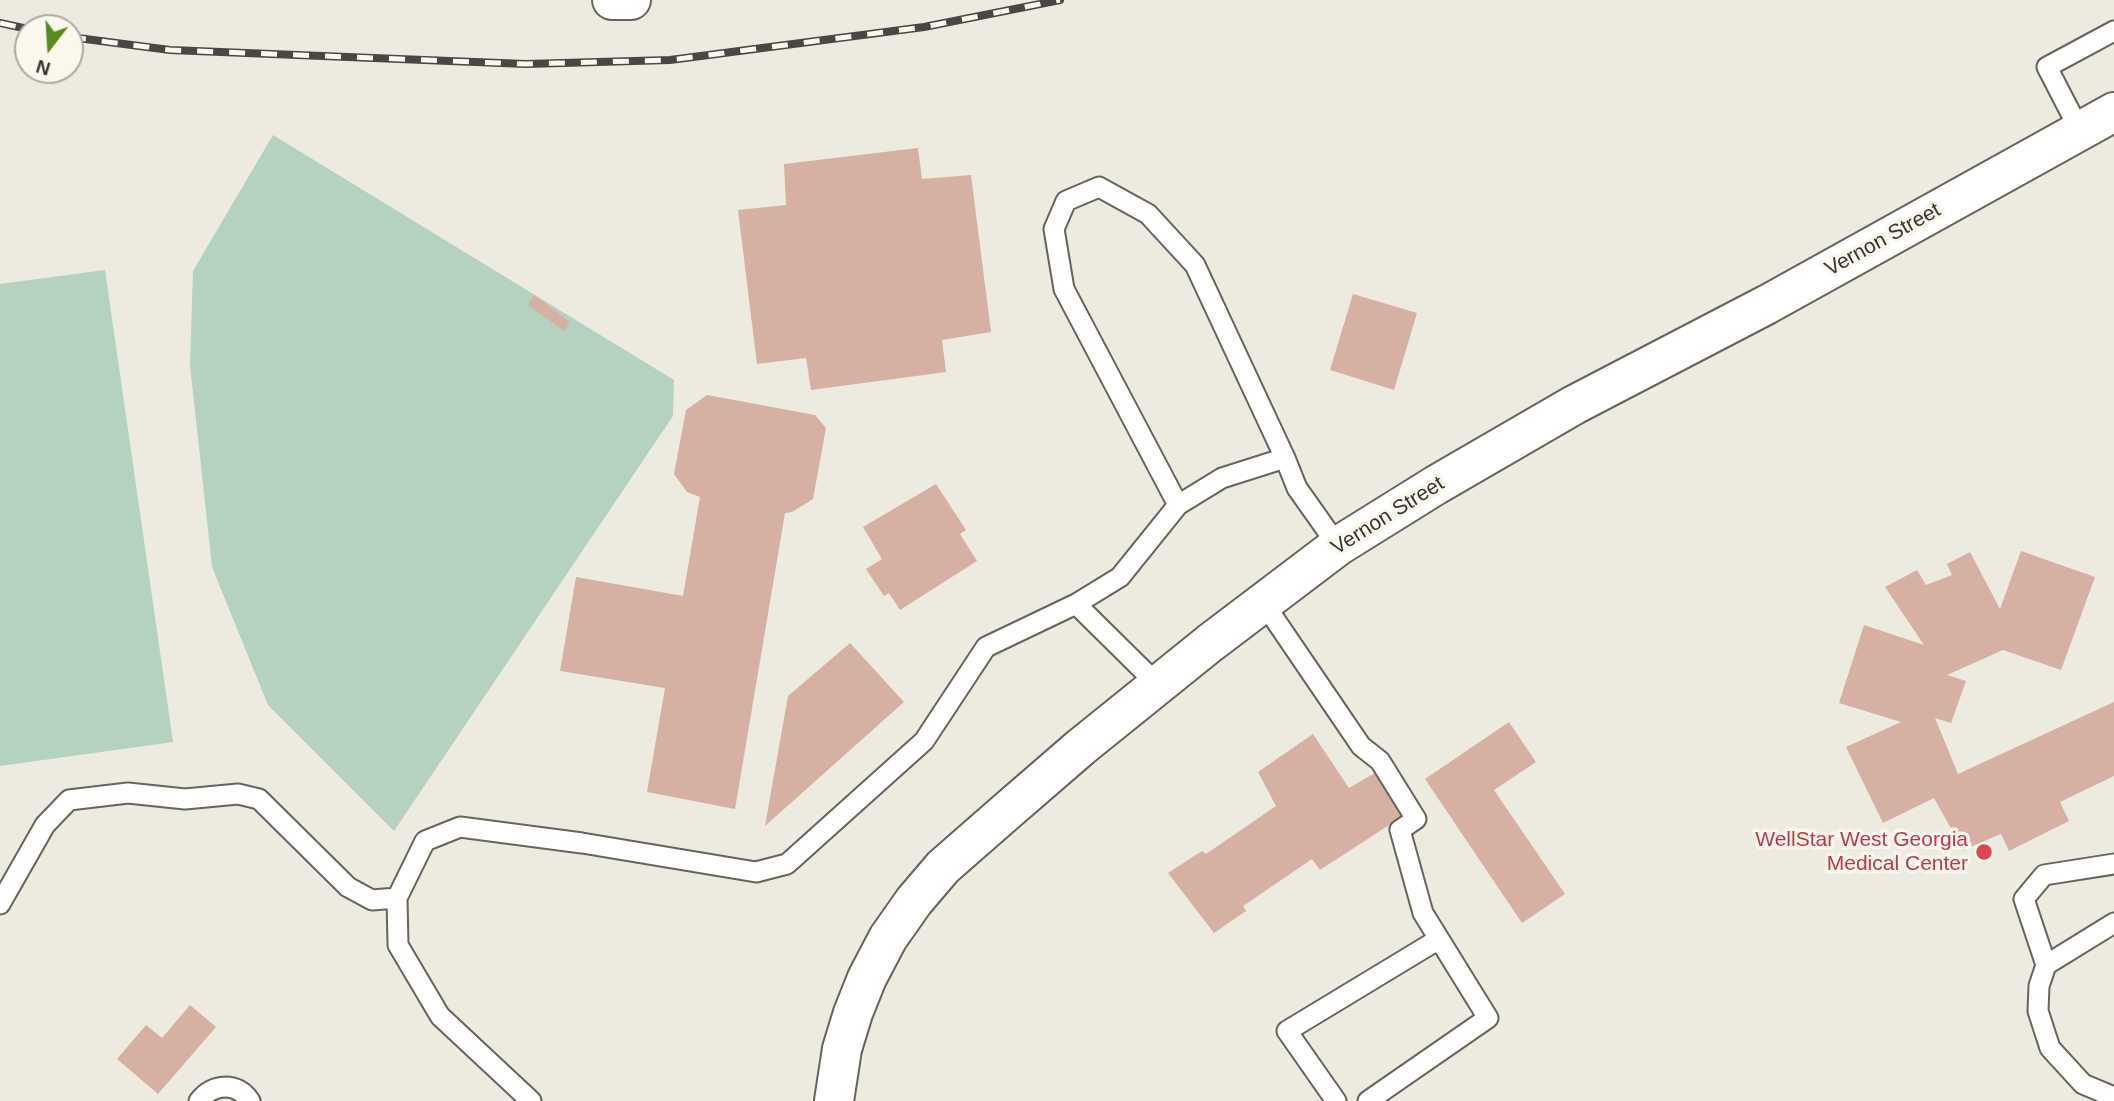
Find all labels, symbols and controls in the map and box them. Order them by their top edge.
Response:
north arrow [14,14,84,84]
text: N [34,56,53,80]
street label: Vernon Street [1821,198,1945,282]
street label: Vernon Street [1327,471,1449,561]
place label: WellStar West Georgia Medical Center [1755,827,1968,877]
marker: WellStar West Georgia Medical Center [1974,842,1994,862]

